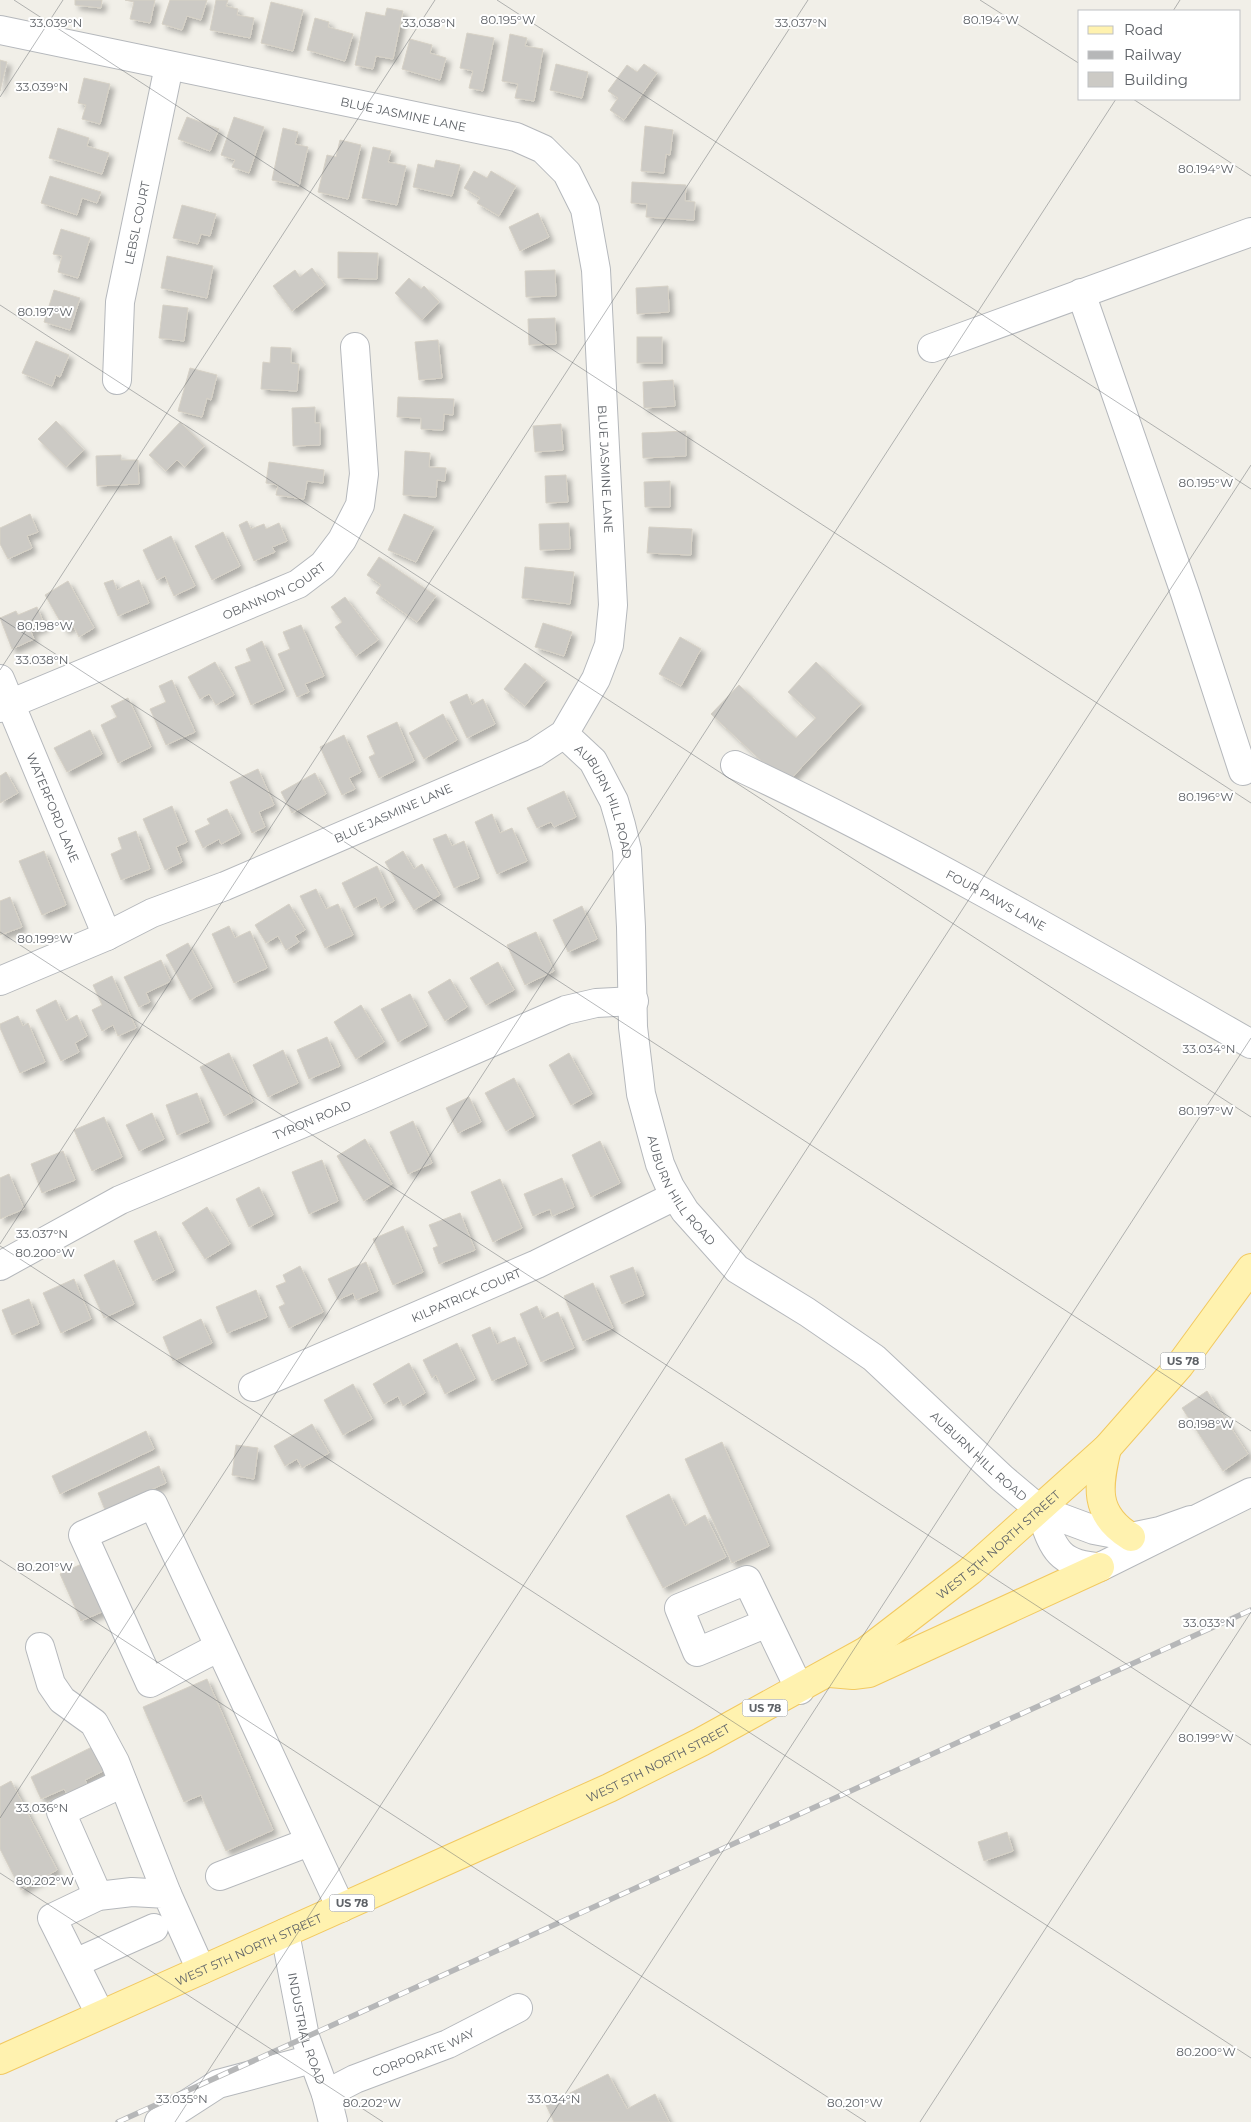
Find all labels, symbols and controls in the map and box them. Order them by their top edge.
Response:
legend [1078,10,1241,100]
text: 80.195°W [481,12,535,27]
text: 80.194°W [963,12,1019,27]
text: 33.039°N [30,15,82,30]
text: 33.038°N [403,15,455,30]
text: 33.037°N [775,15,827,30]
text: Road [1124,20,1163,39]
text: Railway [1124,45,1182,64]
text: Building [1124,70,1188,89]
text: 33.039°N [16,79,68,94]
street label: BLUE JASMINE LANE [339,93,468,134]
text: 80.194°W [1178,161,1234,176]
street label: LEBSL COURT [120,180,152,266]
text: 80.197°W [17,304,73,319]
street label: BLUE JASMINE LANE [595,405,617,533]
text: 80.195°W [1179,475,1233,490]
street label: OBANNON COURT [220,559,328,622]
text: 80.198°W [17,618,73,633]
text: 33.038°N [16,652,68,667]
street label: AUBURN HILL ROAD [572,741,635,859]
street label: WATERFORD LANE [24,750,83,864]
street label: BLUE JASMINE LANE [332,780,454,846]
text: 80.196°W [1178,789,1234,804]
street label: FOUR PAWS LANE [944,866,1049,933]
text: 80.199°W [17,931,73,946]
text: 33.034°N [1183,1041,1235,1056]
street label: TYRON ROAD [271,1097,353,1143]
text: 80.197°W [1178,1103,1234,1118]
street label: AUBURN HILL ROAD [645,1133,719,1248]
text: 33.037°N [16,1226,68,1241]
text: 80.200°W [15,1245,75,1260]
street label: KILPATRICK COURT [409,1264,523,1325]
road number: US 78 [1160,1352,1206,1370]
street label: AUBURN HILL ROAD [928,1408,1031,1504]
text: 80.198°W [1178,1416,1234,1431]
street label: WEST 5TH NORTH STREET [933,1486,1063,1602]
text: 80.201°W [17,1559,73,1574]
text: 33.033°N [1183,1615,1235,1630]
road number: US 78 [742,1700,788,1716]
street label: WEST 5TH NORTH STREET [584,1720,732,1805]
text: 80.199°W [1178,1730,1234,1745]
text: 33.036°N [16,1800,68,1815]
text: 80.202°W [16,1873,74,1888]
road number: US 78 [330,1895,374,1912]
street label: WEST 5TH NORTH STREET [173,1910,324,1988]
street label: INDUSTRIAL ROAD [285,1971,329,2086]
street label: CORPORATE WAY [370,2024,477,2079]
text: 80.200°W [1176,2044,1236,2059]
text: 33.035°N [156,2091,208,2106]
text: 33.034°N [528,2091,580,2106]
text: 80.202°W [343,2095,401,2110]
text: 80.201°W [827,2095,883,2110]

